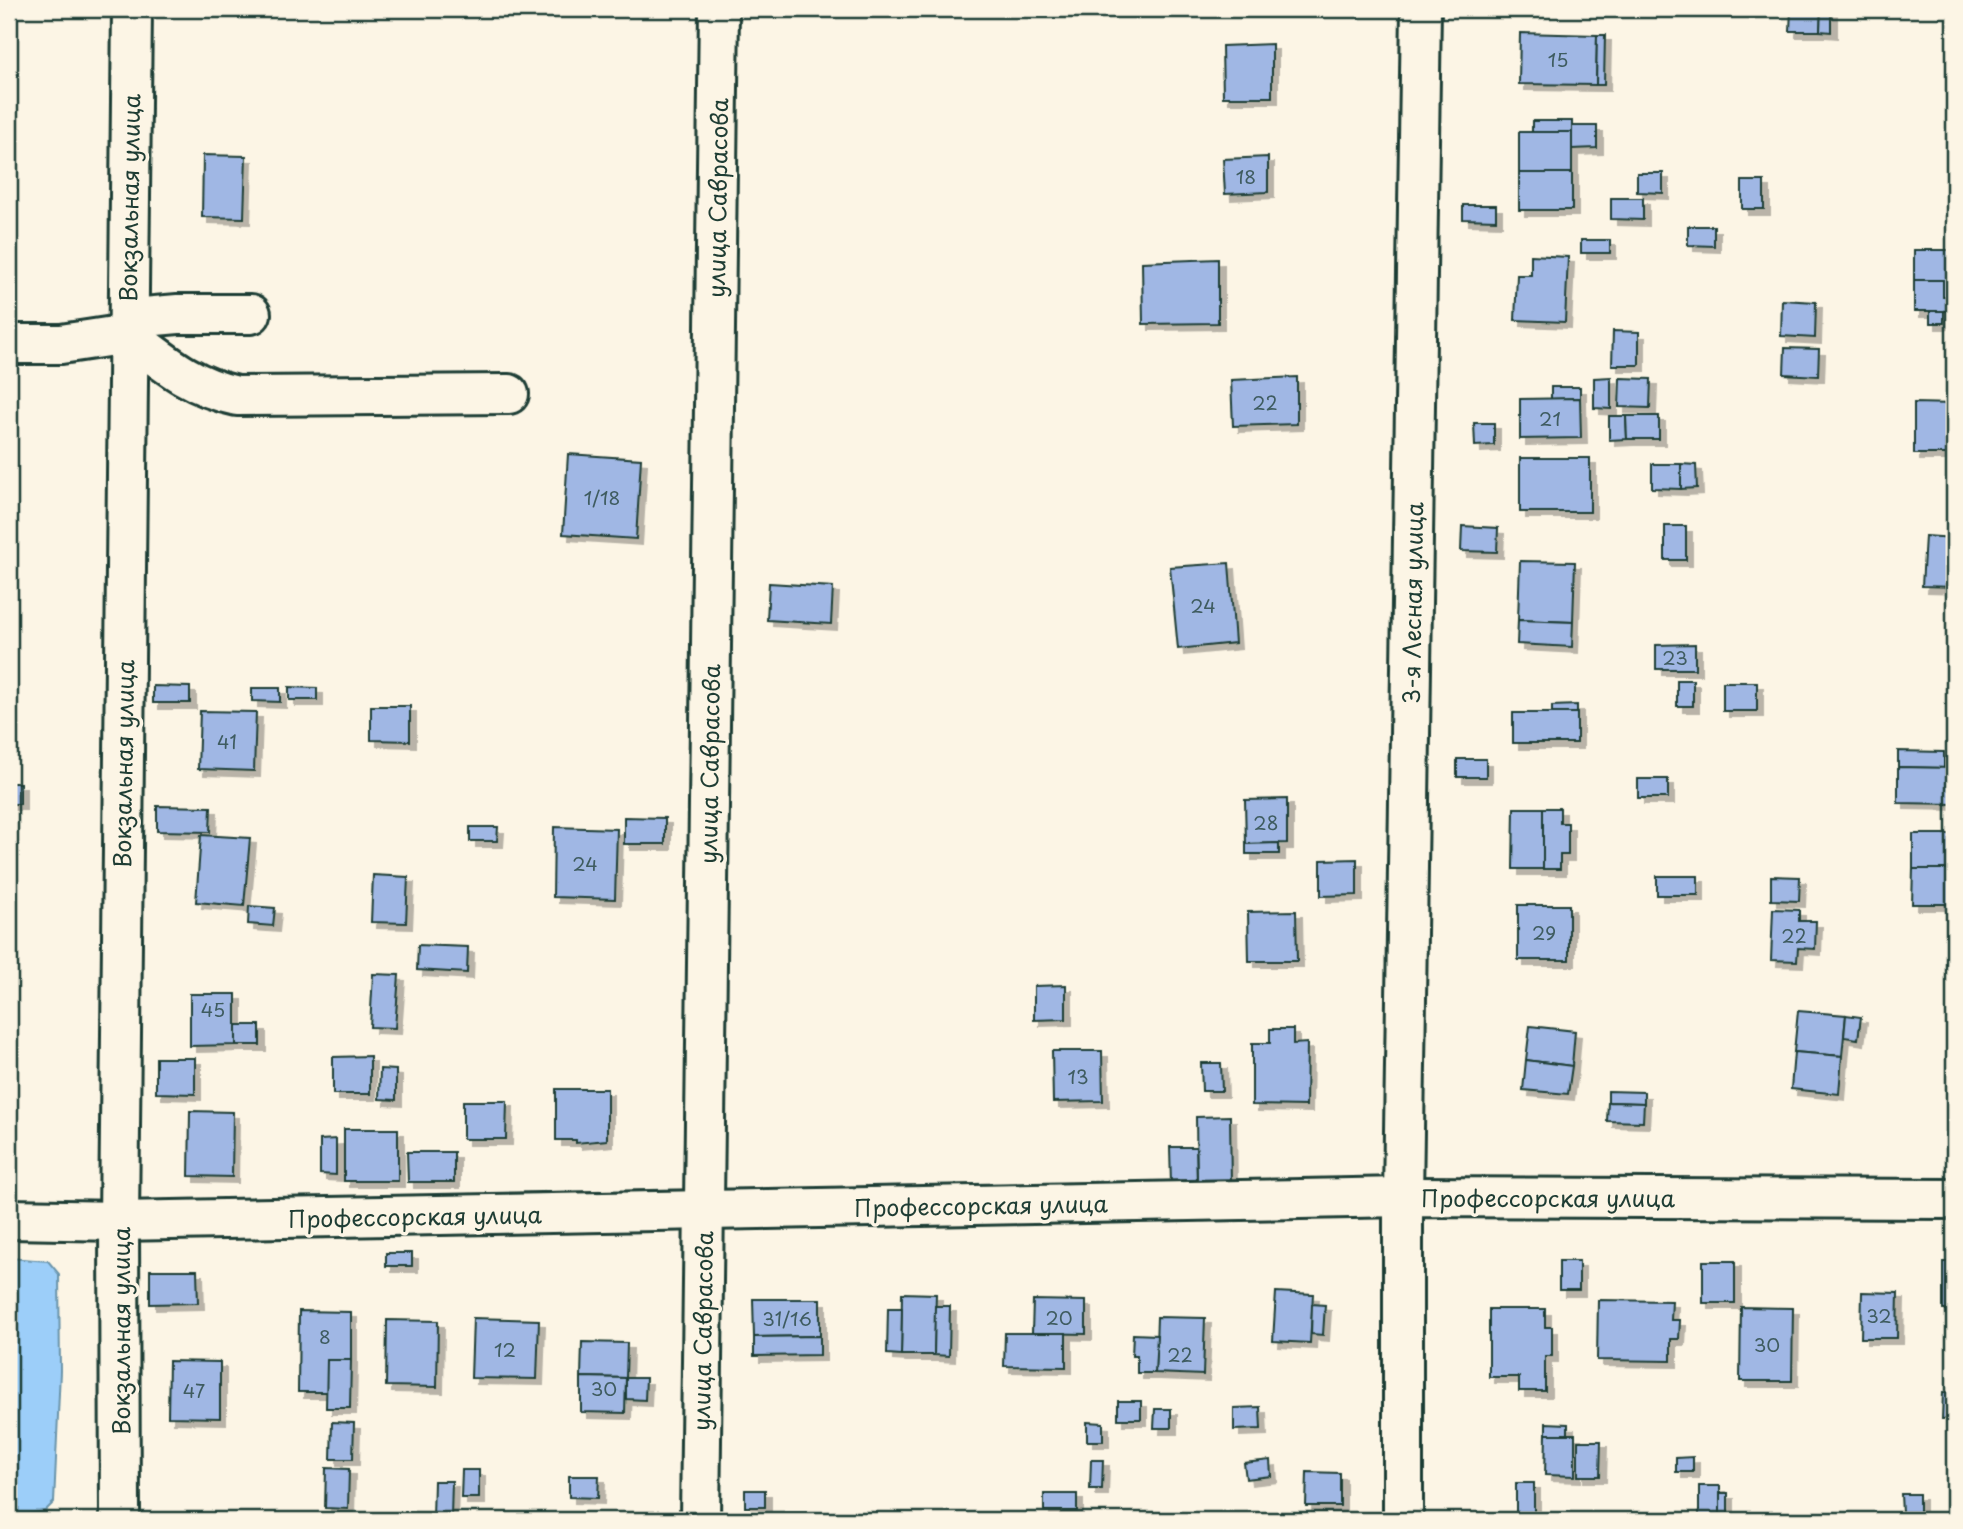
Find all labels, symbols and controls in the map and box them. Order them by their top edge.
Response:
house number: 15 [1548,45,1568,73]
street label: Вокзальная улица [110,93,148,303]
street label: улица Саврасова [698,97,736,298]
house number: 18 [1236,162,1256,190]
house number: 22 [1252,388,1278,416]
house number: 21 [1539,404,1561,432]
house number: 1/18 [584,483,620,511]
street label: 3-я Лесная улица [1393,501,1431,704]
house number: 24 [1190,591,1216,619]
house number: 23 [1662,643,1688,671]
street label: Вокзальная улица [104,659,142,869]
street label: улица Саврасова [690,663,728,864]
house number: 41 [217,727,237,755]
house number: 28 [1253,808,1279,836]
house number: 24 [572,849,598,877]
house number: 29 [1532,918,1556,946]
house number: 22 [1781,921,1807,949]
house number: 45 [201,995,225,1023]
house number: 13 [1067,1062,1089,1090]
street label: Профессорская улица [1421,1180,1675,1215]
street label: Профессорская улица [854,1185,1109,1225]
street label: Профессорская улица [288,1196,543,1236]
street label: Вокзальная улица [103,1226,138,1435]
street label: улица Саврасова [683,1230,721,1431]
house number: 32 [1866,1301,1892,1329]
house number: 20 [1045,1303,1073,1331]
house number: 31/16 [762,1304,812,1332]
house number: 8 [319,1322,331,1350]
house number: 30 [1754,1330,1780,1358]
house number: 12 [494,1335,516,1363]
house number: 22 [1167,1340,1193,1368]
house number: 30 [591,1374,617,1402]
house number: 47 [183,1376,205,1404]

